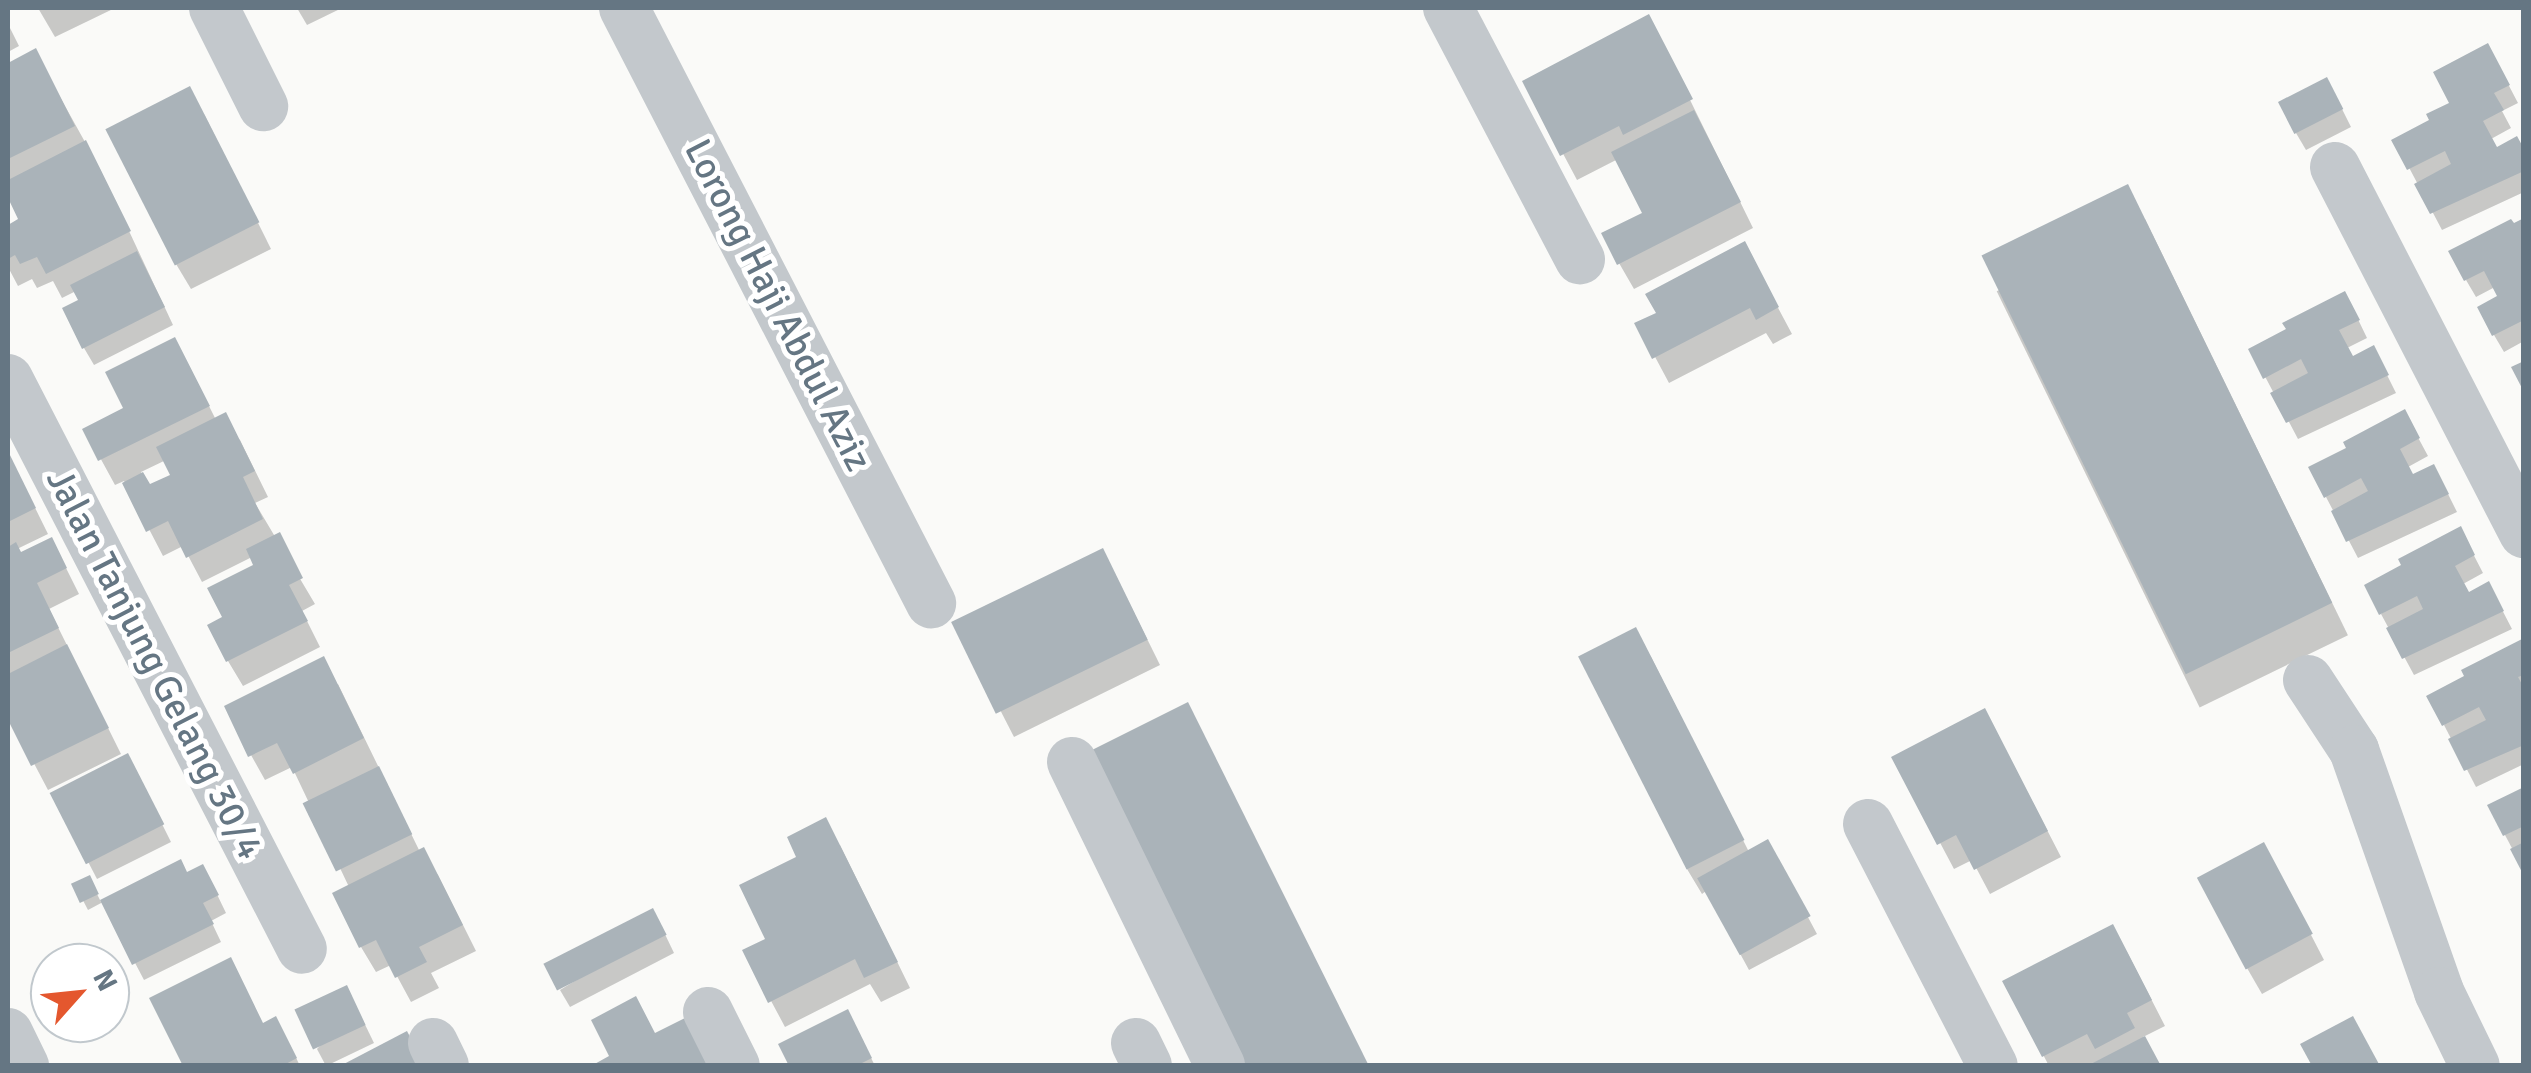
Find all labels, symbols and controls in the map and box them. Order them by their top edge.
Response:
street label: Lorong Haji Abdul Aziz [675,132,881,478]
street label: Jalan Tanjung Gelang 30/4 [37,461,273,867]
north arrow [30,943,130,1043]
text: N [85,964,125,997]

